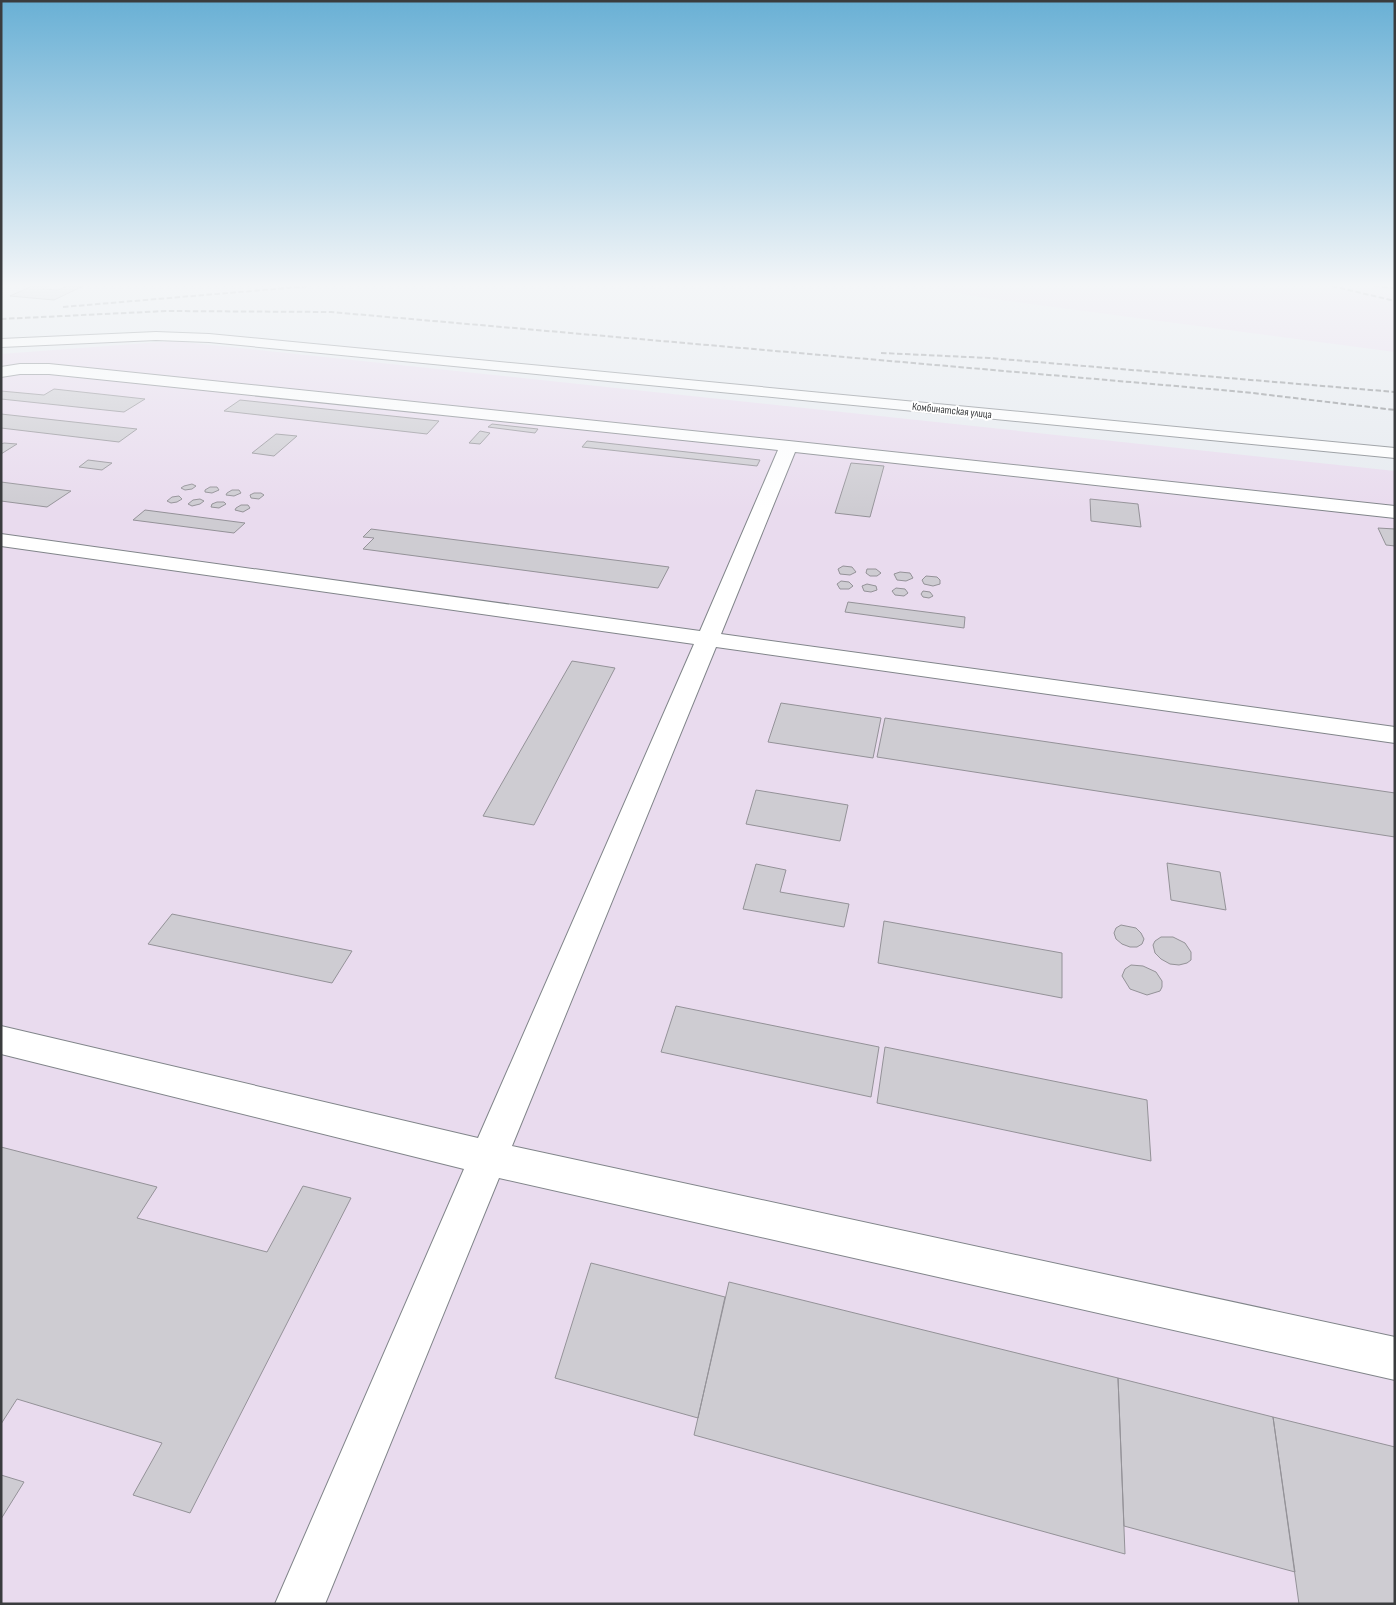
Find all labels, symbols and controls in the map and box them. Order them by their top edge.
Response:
street label: Комбинатская улица [911,400,992,421]

